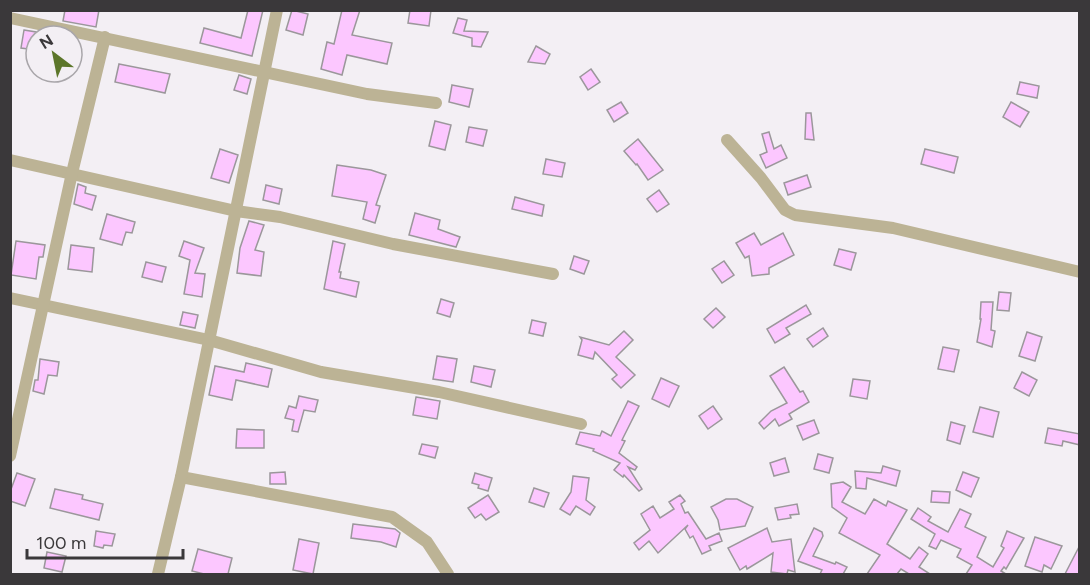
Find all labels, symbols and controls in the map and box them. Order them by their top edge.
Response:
north arrow [24,24,84,84]
text: N [36,30,57,53]
scale bar [27,522,183,560]
text: 100 m [36,532,86,554]

